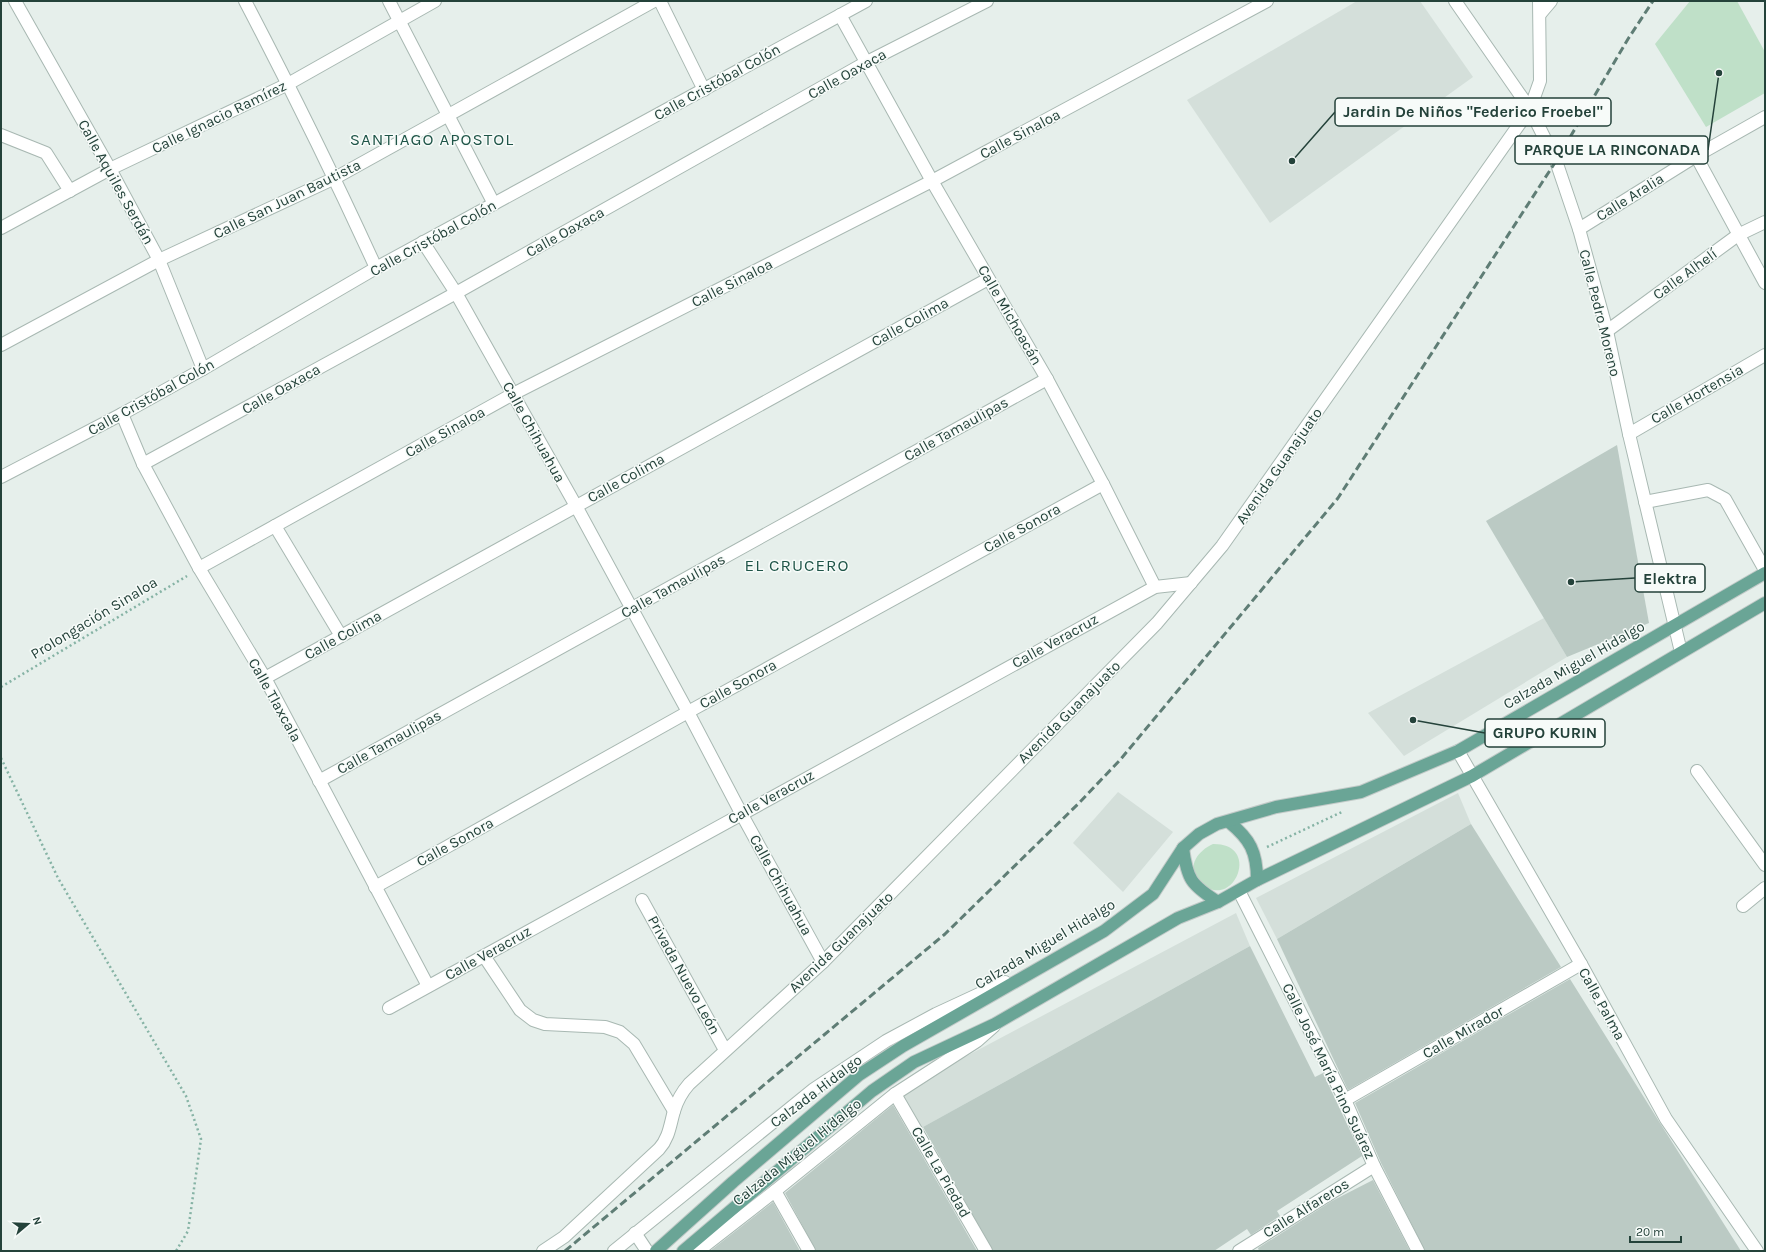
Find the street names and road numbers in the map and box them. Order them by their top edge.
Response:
street label: Calle Cristóbal Colón [651,40,783,124]
street label: Calle Oaxaca [805,45,889,103]
street label: Calle Ignacio Ramírez [149,77,289,157]
street label: Calle Sinaloa [977,105,1063,163]
street label: Calle Aquiles Serdán [74,117,158,247]
street label: Calle San Juan Bautista [210,155,364,243]
street label: Calle Aralia [1593,169,1667,225]
street label: Calle Cristóbal Colón [367,196,499,280]
street label: Calle Oaxaca [523,203,607,261]
street label: Calle Alhelí [1649,244,1721,303]
street label: Calle Pedro Moreno [1575,248,1625,378]
street label: Calle Sinaloa [688,255,776,311]
street label: Calle Michoacán [974,262,1046,368]
street label: Calle Colima [868,293,952,351]
street label: Calle Cristóbal Colón [85,355,217,439]
street label: Calle Oaxaca [239,360,323,418]
street label: Calle Hortensia [1648,360,1746,428]
street label: Calle Chihuahua [499,378,569,486]
street label: Calle Tamaulipas [901,393,1011,465]
street label: Calle Sinaloa [402,403,488,461]
street label: Avenida Guanajuato [1232,404,1326,528]
street label: Calle Colima [584,449,668,507]
street label: Calle Sonora [980,499,1064,557]
street label: Calle Tamaulipas [618,550,728,622]
street label: Prolongación Sinaloa [27,573,161,663]
street label: Calle Colima [301,606,385,664]
street label: Calle Veracruz [1009,610,1101,672]
street label: Calzada Miguel Hidalgo [1500,617,1648,713]
street label: Calle Tlaxcala [245,655,305,745]
street label: Calle Sonora [696,655,780,713]
street label: Avenida Guanajuato [1014,657,1124,767]
street label: Calle Tamaulipas [334,706,444,778]
street label: Calle Veracruz [725,766,817,828]
street label: Calle Sonora [413,813,497,871]
street label: Calle Chihuahua [746,831,816,939]
street label: Avenida Guanajuato [785,888,897,996]
street label: Calzada Miguel Hidalgo [972,895,1118,993]
street label: Privada Nuevo León [644,912,724,1038]
street label: Calle Veracruz [442,922,534,984]
street label: Calle Palma [1575,965,1629,1043]
street label: Calle José María Pino Suárez [1279,980,1379,1162]
street label: Calle Mirador [1419,1001,1507,1062]
street label: Calzada Hidalgo [767,1051,865,1131]
street label: Calzada Miguel Hidalgo [729,1095,865,1209]
street label: Calle La Piedad [908,1123,974,1221]
street label: Calle Alfareros [1260,1174,1352,1242]

